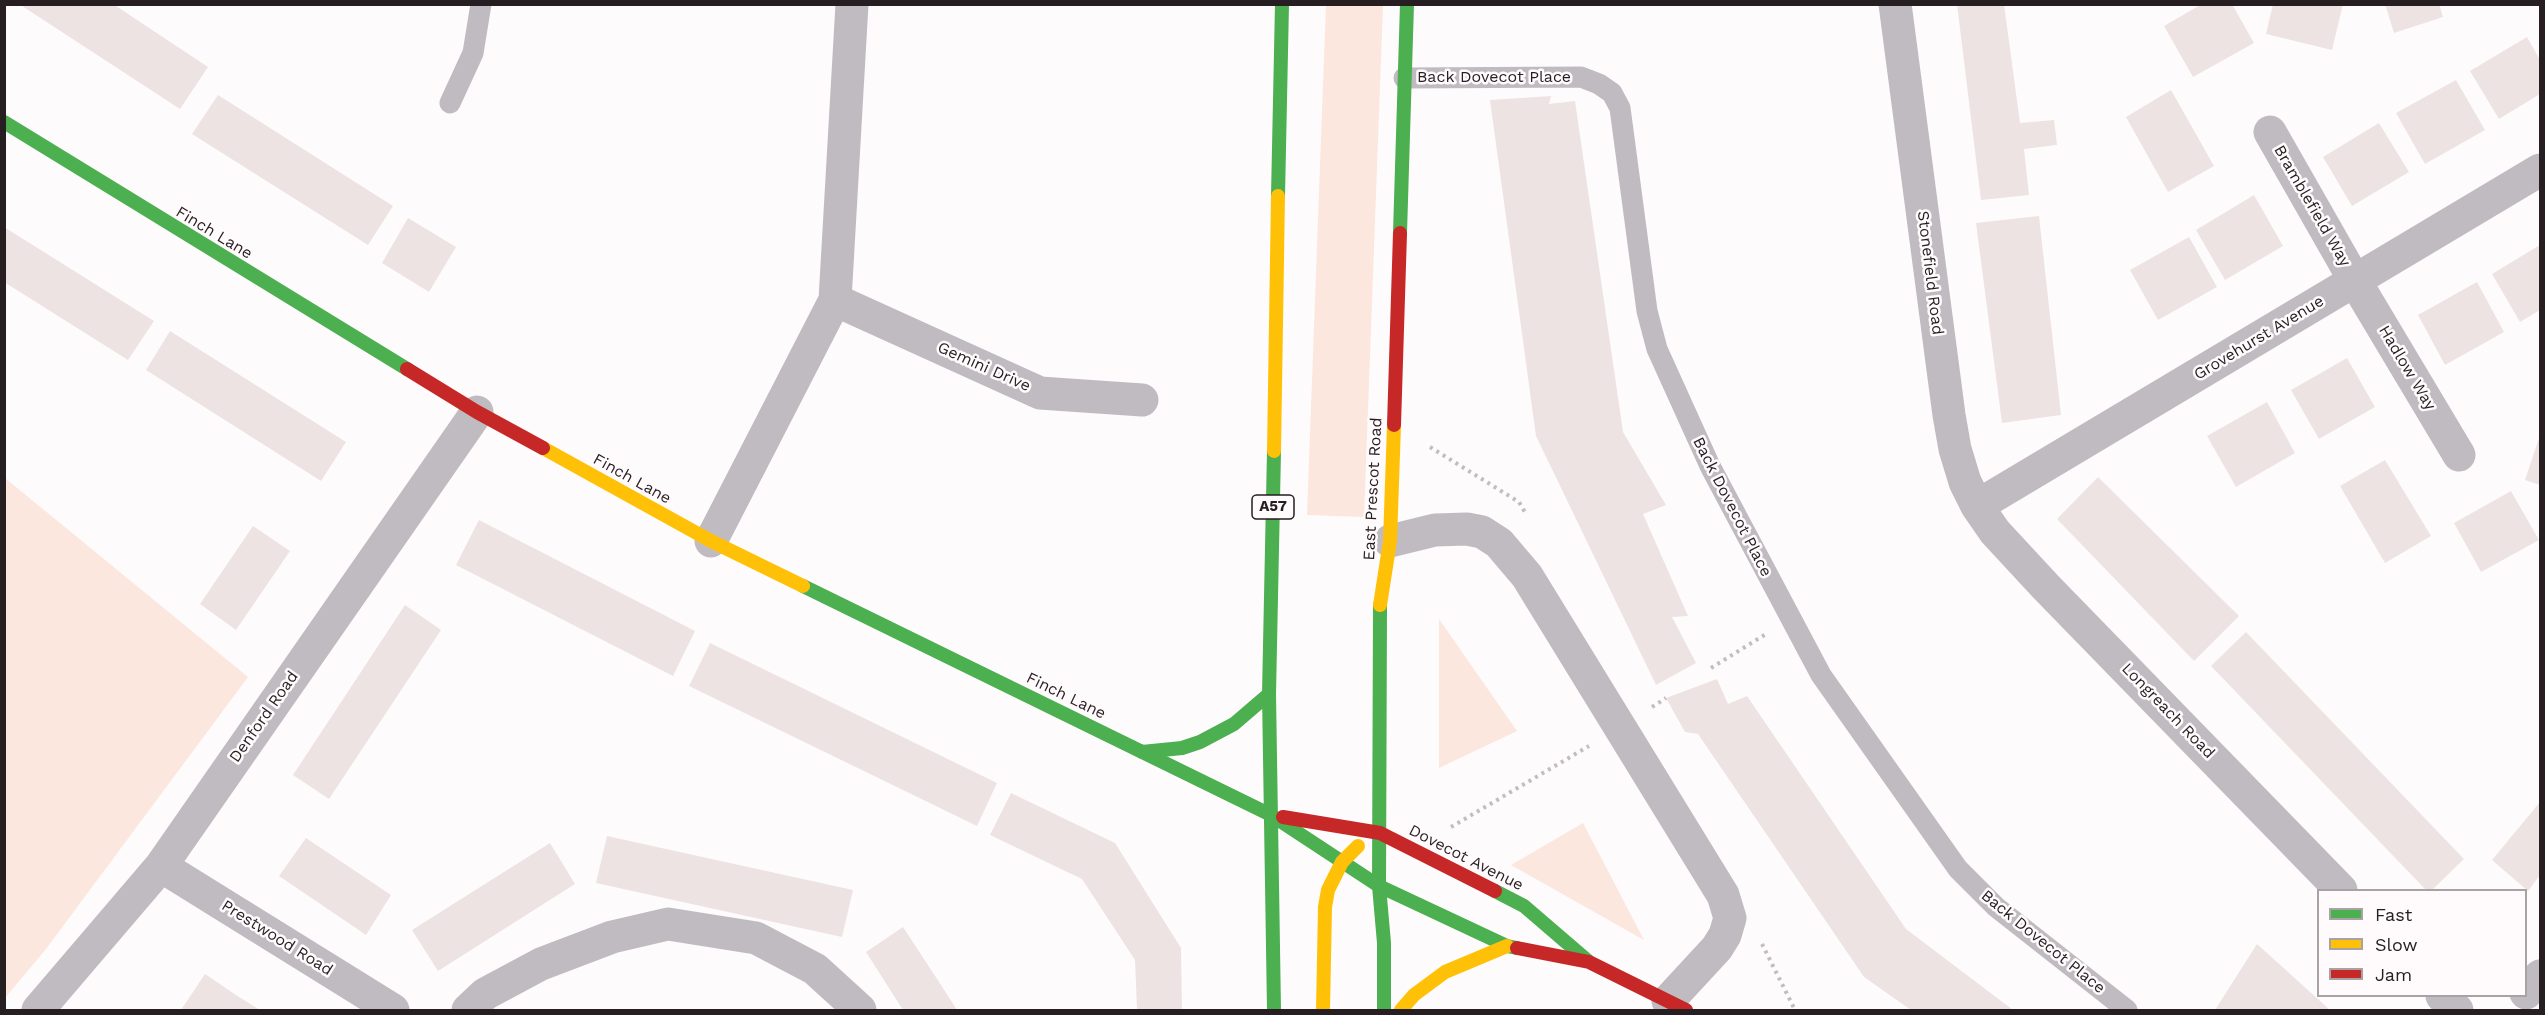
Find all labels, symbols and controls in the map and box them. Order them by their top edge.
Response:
street label: Back Dovecot Place [1417,67,1571,87]
street label: Bramblefield Way [2269,142,2355,270]
street label: Finch Lane [172,203,256,263]
street label: Stonefield Road [1913,210,1947,336]
street label: Grovehurst Avenue [2191,292,2327,384]
street label: Hadlow Way [2374,322,2440,414]
street label: Gemini Drive [935,338,1033,396]
street label: East Prescot Road [1360,417,1386,561]
street label: Back Dovecot Place [1688,434,1776,580]
street label: Finch Lane [590,450,674,508]
road number: A57 [1252,495,1294,519]
street label: Longreach Road [2118,659,2218,763]
street label: Denford Road [225,668,303,766]
street label: Finch Lane [1023,669,1109,723]
street label: Dovecot Avenue [1406,821,1526,895]
street label: Back Dovecot Place [1977,886,2109,998]
legend [2317,889,2527,997]
street label: Prestwood Road [218,896,336,980]
text: Fast [2375,904,2412,925]
text: Slow [2375,934,2418,955]
text: Jam [2375,964,2412,985]

